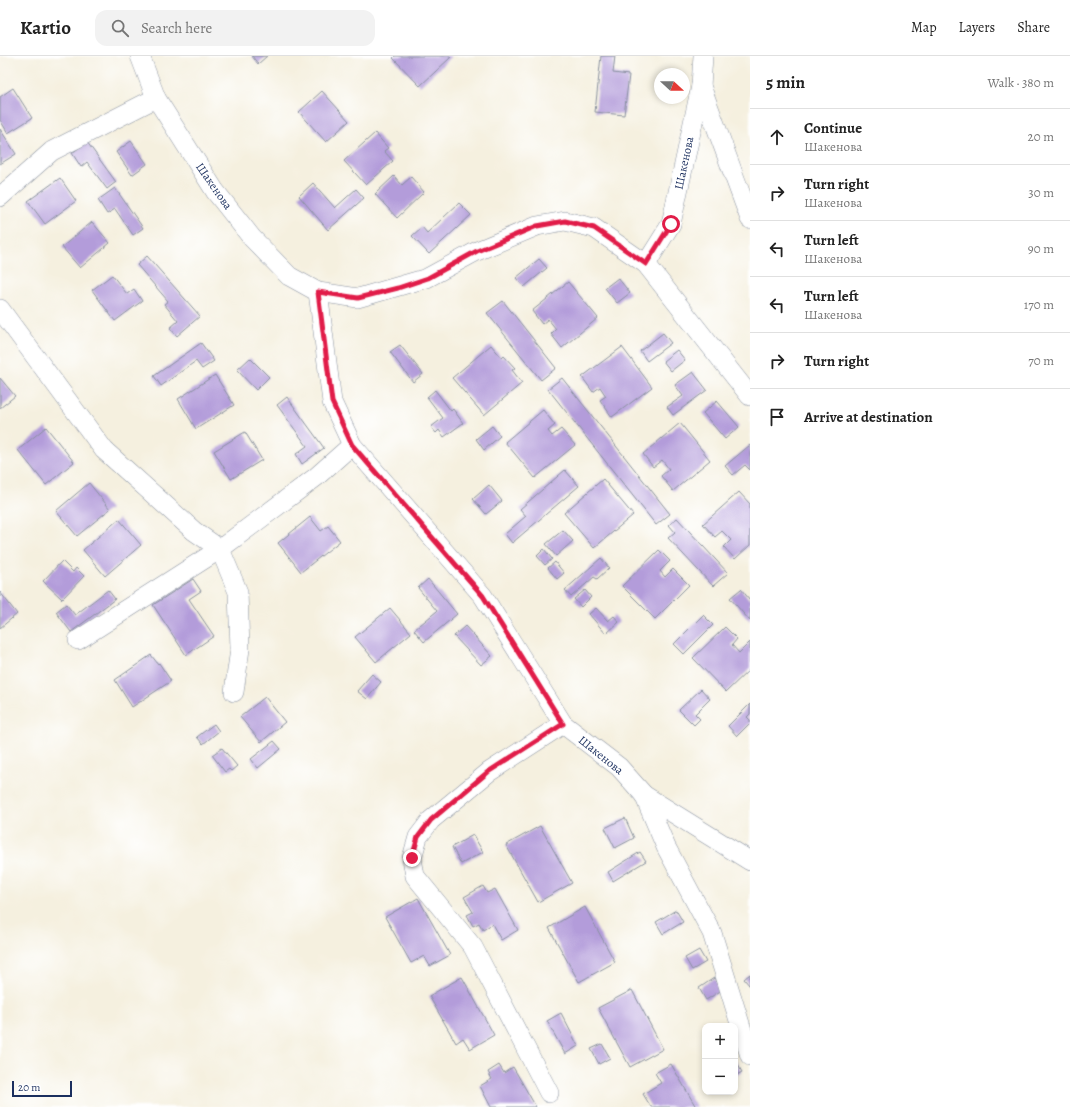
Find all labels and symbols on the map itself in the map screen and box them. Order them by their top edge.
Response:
north arrow [654,68,690,104]
street label: Шакенова [671,135,698,191]
street label: Шакенова [192,159,236,213]
route start [662,215,680,233]
street label: Шакенова [575,732,627,778]
route end [403,849,421,867]
scale bar [12,1079,72,1098]

